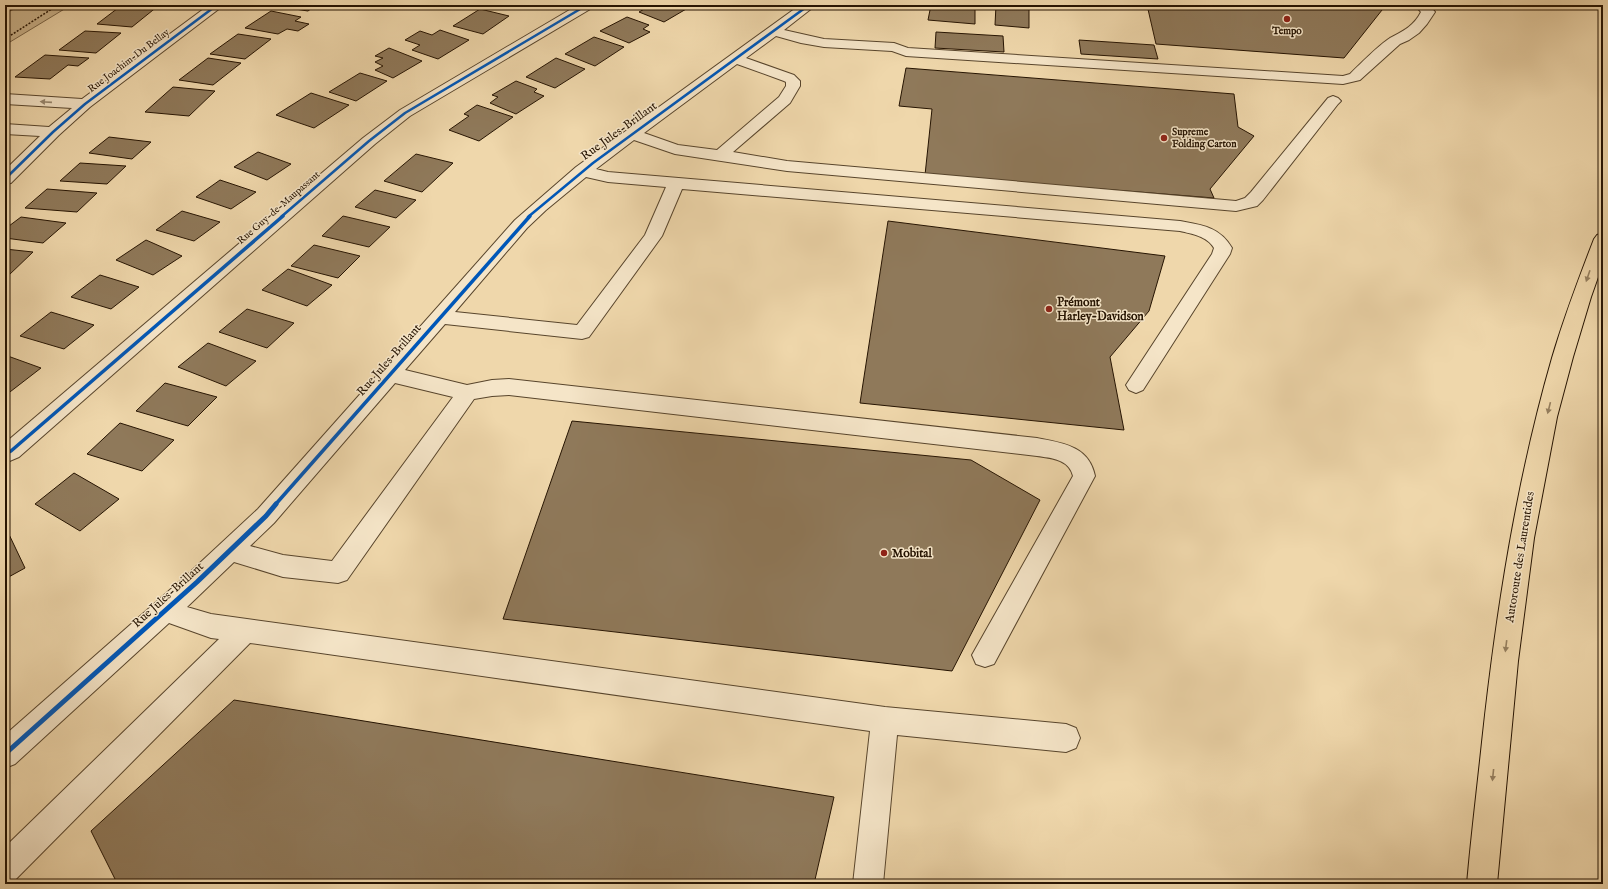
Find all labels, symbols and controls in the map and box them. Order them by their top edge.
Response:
marker: Tempo [1282,14,1292,24]
place label: Tempo [1271,25,1302,38]
street label: Rue Joachim-Du Bellay [86,26,172,96]
street label: Rue Jules-Brillant [578,98,661,164]
one-way arrow [39,99,52,105]
place label: Supreme Folding Carton [1171,126,1237,151]
marker: Supreme Folding Carton [1159,133,1169,143]
street label: Rue Guy-de-Maupassant [235,168,324,248]
one-way arrow [1585,270,1591,282]
place label: Prémont Harley-Davidson [1057,295,1144,325]
marker: Prémont Harley-Davidson [1044,304,1054,314]
street label: Rue Jules-Brillant [354,321,425,400]
one-way arrow [1546,402,1552,414]
street label: Autoroute des Laurentides [1502,490,1538,625]
place label: Mobital [892,546,932,561]
marker: Mobital [879,548,889,558]
street label: Rue Jules-Brillant [129,559,207,632]
one-way arrow [1503,640,1510,652]
one-way arrow [1489,769,1496,782]

